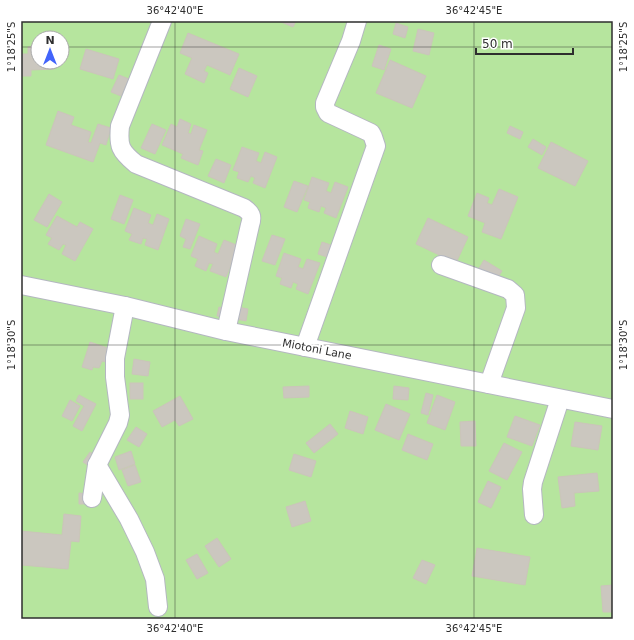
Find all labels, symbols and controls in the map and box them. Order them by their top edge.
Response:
text: 36°42'40"E [147,5,203,16]
text: 36°42'45"E [446,5,502,16]
text: 1°18'25"S [6,22,17,72]
text: 1°18'25"S [618,22,629,72]
north arrow [30,30,70,70]
scale bar [476,30,573,56]
text: N [45,34,55,47]
text: 50 m [482,37,513,51]
text: 1°18'30"S [6,320,17,370]
text: 1°18'30"S [618,320,629,370]
street label: Miotoni Lane [281,336,353,363]
text: 36°42'40"E [147,623,203,634]
text: 36°42'45"E [446,623,502,634]

